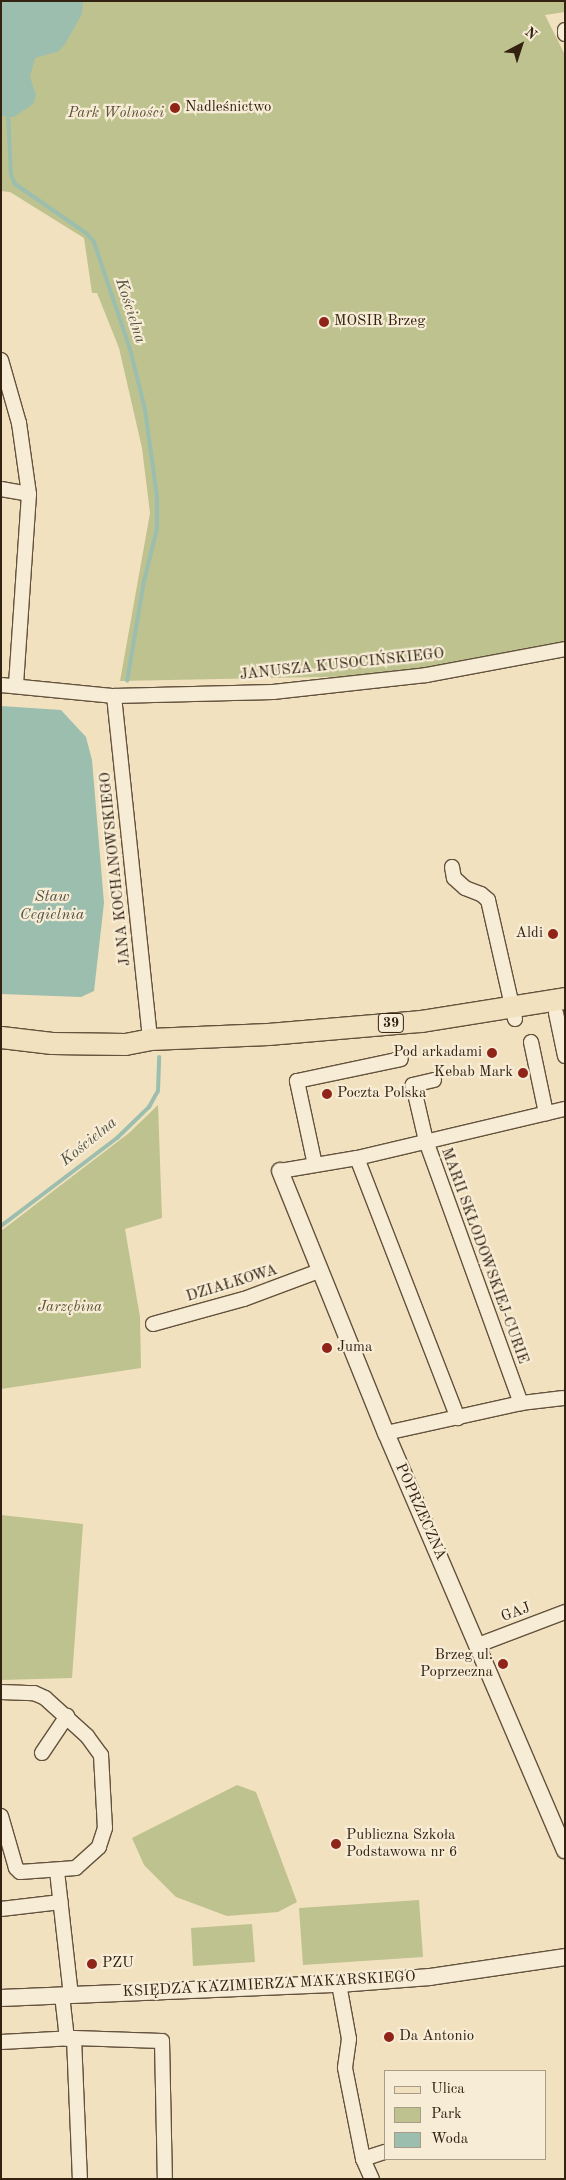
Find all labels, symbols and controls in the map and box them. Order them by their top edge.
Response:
north arrow [496,20,546,70]
text: N [522,25,539,42]
place label: Nadleśnictwo [185,99,272,117]
marker: Nadleśnictwo [169,102,181,114]
park label: Park Wolności [68,105,164,123]
water label: Kościelna [110,276,150,346]
place label: MOSIR Brzeg [334,313,425,331]
marker: MOSIR Brzeg [318,316,330,328]
street label: JANUSZA KUSOCIŃSKIEGO [239,645,445,685]
street label: JANA KOCHANOWSKIEGO [97,771,135,967]
water label: Staw Cegielnia [20,887,84,925]
place label: Aldi [516,925,543,943]
marker: Aldi [547,928,559,940]
road number: 39 [377,1011,405,1034]
place label: Pod arkadami [393,1044,482,1062]
marker: Pod arkadami [486,1047,498,1059]
place label: Kebab Mark [434,1064,513,1082]
marker: Kebab Mark [517,1067,529,1079]
place label: Poczta Polska [337,1085,426,1103]
marker: Poczta Polska [321,1088,333,1100]
water label: Kościelna [57,1113,121,1171]
street label: MARII SKŁODOWSKIEJ-CURIE [436,1146,532,1366]
street label: DZIAŁKOWA [184,1262,280,1306]
park label: Jarzębina [38,1299,102,1317]
place label: Juma [337,1339,372,1357]
marker: Juma [321,1342,333,1354]
street label: POPRZECZNA [391,1461,449,1563]
street label: GAJ [499,1599,533,1627]
place label: Brzeg ul. Poprzeczna [420,1646,493,1681]
marker: Brzeg ul. Poprzeczna [497,1658,509,1670]
place label: Publiczna Szkoła Podstawowa nr 6 [346,1826,458,1861]
marker: Publiczna Szkoła Podstawowa nr 6 [330,1838,342,1850]
place label: PZU [102,1955,134,1973]
marker: PZU [86,1958,98,1970]
street label: KSIĘDZA KAZIMIERZA MAKARSKIEGO [122,1968,416,2002]
place label: Da Antonio [399,2028,474,2046]
marker: Da Antonio [383,2031,395,2043]
legend [384,2070,546,2160]
text: Ulica [431,2082,465,2097]
text: Park [431,2107,462,2122]
text: Woda [431,2132,468,2147]

